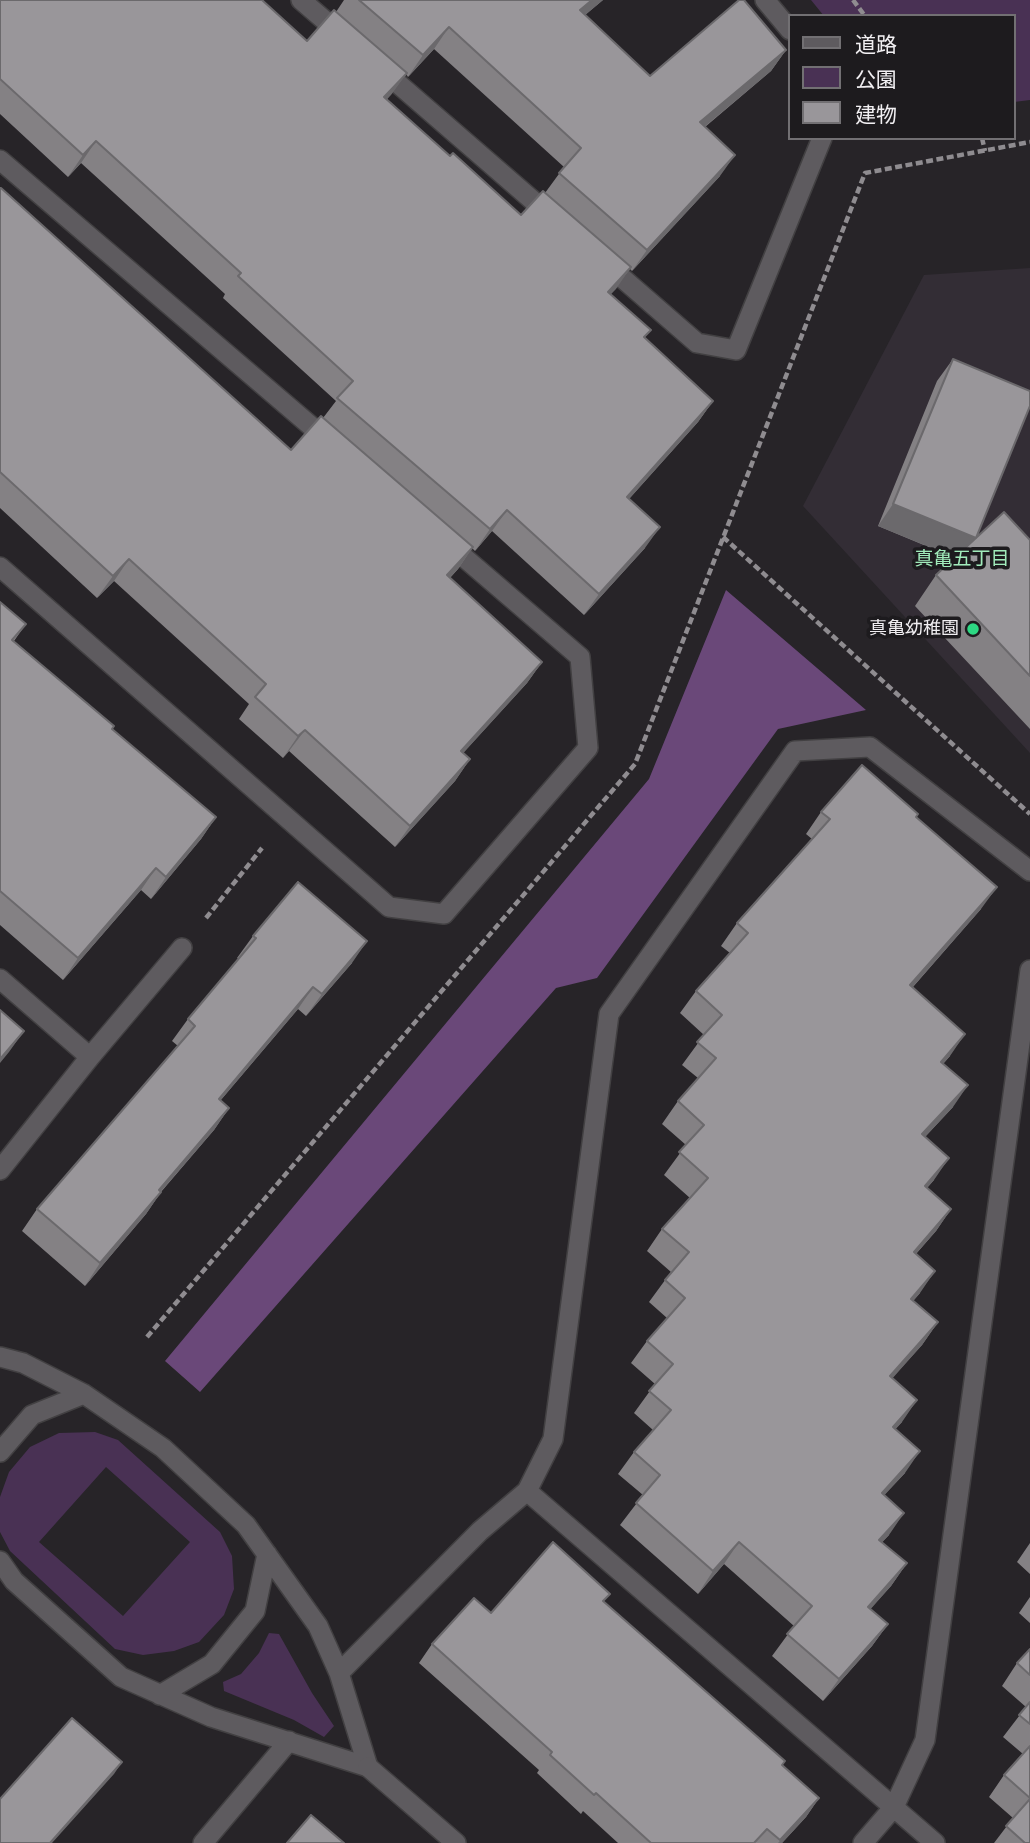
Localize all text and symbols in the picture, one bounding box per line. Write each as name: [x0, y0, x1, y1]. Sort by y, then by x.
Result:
legend: [788, 14, 1016, 140]
text: 道路: [855, 32, 897, 58]
text: 公園: [855, 67, 897, 93]
text: 建物: [855, 102, 897, 128]
district label: 真亀五丁目: [915, 549, 1009, 571]
place label: 真亀幼稚園: [869, 618, 959, 640]
marker: 真亀幼稚園: [965, 621, 981, 637]

